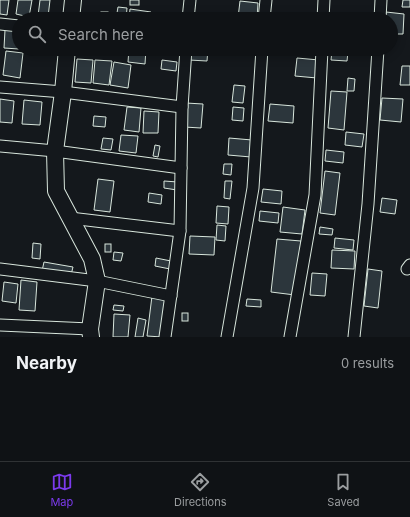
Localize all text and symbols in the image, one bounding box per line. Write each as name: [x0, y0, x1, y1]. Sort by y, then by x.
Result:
search box: [12, 12, 398, 56]
icon: search: [26, 23, 48, 45]
text: Search here: [58, 25, 144, 44]
text: Nearby: [16, 353, 77, 373]
text: 0 results: [341, 355, 394, 371]
tab: Map: [50, 471, 73, 509]
tab: Directions: [174, 471, 227, 509]
tab: Saved: [327, 471, 360, 509]

